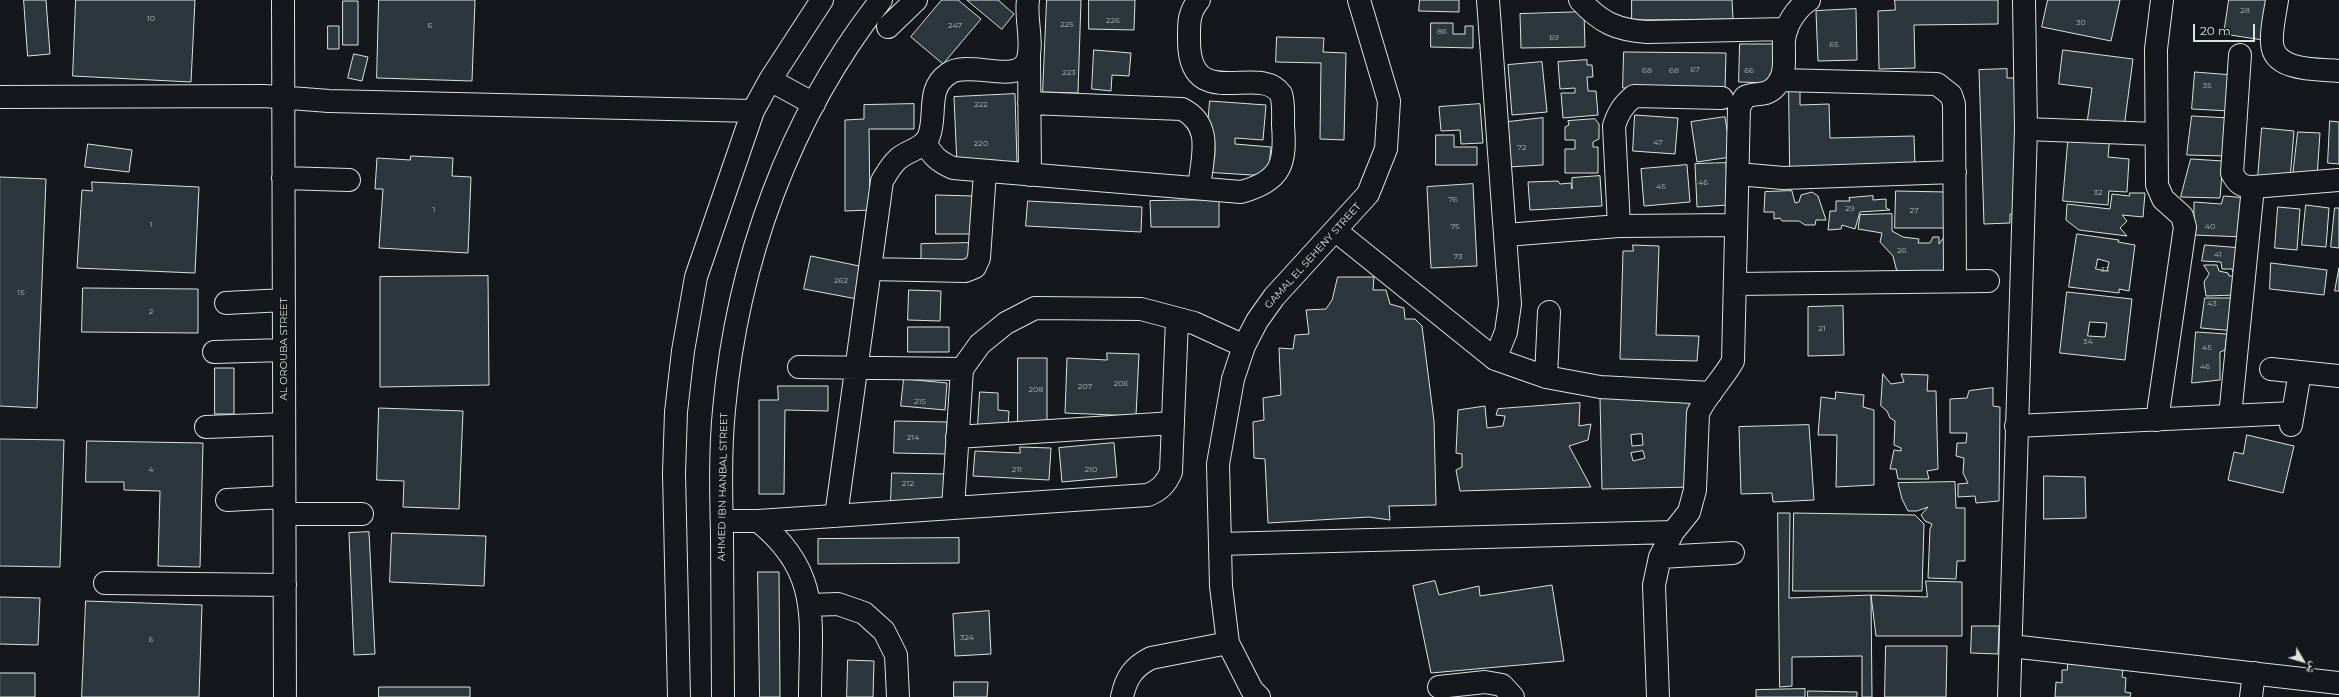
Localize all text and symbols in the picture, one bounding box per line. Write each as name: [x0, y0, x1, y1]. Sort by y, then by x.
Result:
house number: 28: [2240, 6, 2250, 16]
house number: 10: [147, 14, 155, 24]
house number: 226: [1106, 16, 1120, 26]
scale bar: [2195, 16, 2257, 42]
house number: 30: [2076, 18, 2086, 28]
house number: 225: [1060, 20, 1074, 30]
house number: 6: [428, 21, 432, 31]
house number: 247: [948, 21, 962, 31]
text: 20 m: [2200, 23, 2231, 38]
house number: 86: [1437, 27, 1447, 37]
house number: 69: [1549, 33, 1559, 43]
house number: 65: [1829, 40, 1839, 50]
house number: 67: [1690, 65, 1700, 75]
house number: 68: [1642, 66, 1652, 76]
house number: 68: [1669, 66, 1679, 76]
house number: 66: [1744, 66, 1754, 76]
house number: 223: [1062, 68, 1076, 78]
house number: 35: [2203, 81, 2211, 91]
house number: 222: [974, 100, 988, 110]
house number: 47: [1653, 138, 1663, 148]
house number: 220: [974, 139, 988, 149]
house number: 72: [1517, 143, 1527, 153]
house number: 46: [1698, 178, 1708, 188]
house number: 45: [1656, 182, 1666, 192]
house number: 32: [2093, 188, 2103, 198]
house number: 76: [1448, 195, 1458, 205]
street label: GAMAL EL SEHENY STREET: [1262, 201, 1364, 311]
house number: 29: [1845, 204, 1855, 214]
house number: 1: [433, 205, 435, 215]
house number: 27: [1909, 206, 1919, 216]
house number: 1: [150, 220, 152, 230]
house number: 75: [1450, 222, 1460, 232]
house number: 40: [2205, 222, 2215, 232]
house number: 26: [1897, 246, 1907, 256]
house number: 41: [2214, 250, 2222, 260]
house number: 73: [1453, 252, 1463, 262]
house number: 33: [2101, 265, 2109, 275]
house number: 262: [834, 276, 848, 286]
house number: 15: [17, 288, 25, 298]
street label: AL OROUBA STREET: [278, 297, 290, 401]
house number: 43: [2207, 299, 2217, 309]
house number: 2: [149, 307, 153, 317]
house number: 21: [1818, 324, 1826, 334]
house number: 34: [2083, 337, 2093, 347]
house number: 45: [2202, 343, 2212, 353]
house number: 46: [2200, 362, 2210, 372]
house number: 206: [1114, 379, 1128, 389]
house number: 207: [1078, 382, 1092, 392]
house number: 208: [1029, 385, 1043, 395]
house number: 215: [914, 397, 926, 407]
street label: AHMED IBN HANBAL STREET: [716, 413, 730, 561]
house number: 214: [907, 433, 919, 443]
house number: 4: [148, 465, 154, 475]
house number: 211: [1012, 465, 1022, 475]
house number: 210: [1085, 465, 1097, 475]
house number: 212: [902, 479, 914, 489]
house number: 324: [960, 633, 974, 643]
house number: 6: [149, 635, 153, 645]
north arrow: [2283, 641, 2323, 681]
text: ش: [2303, 659, 2322, 677]

